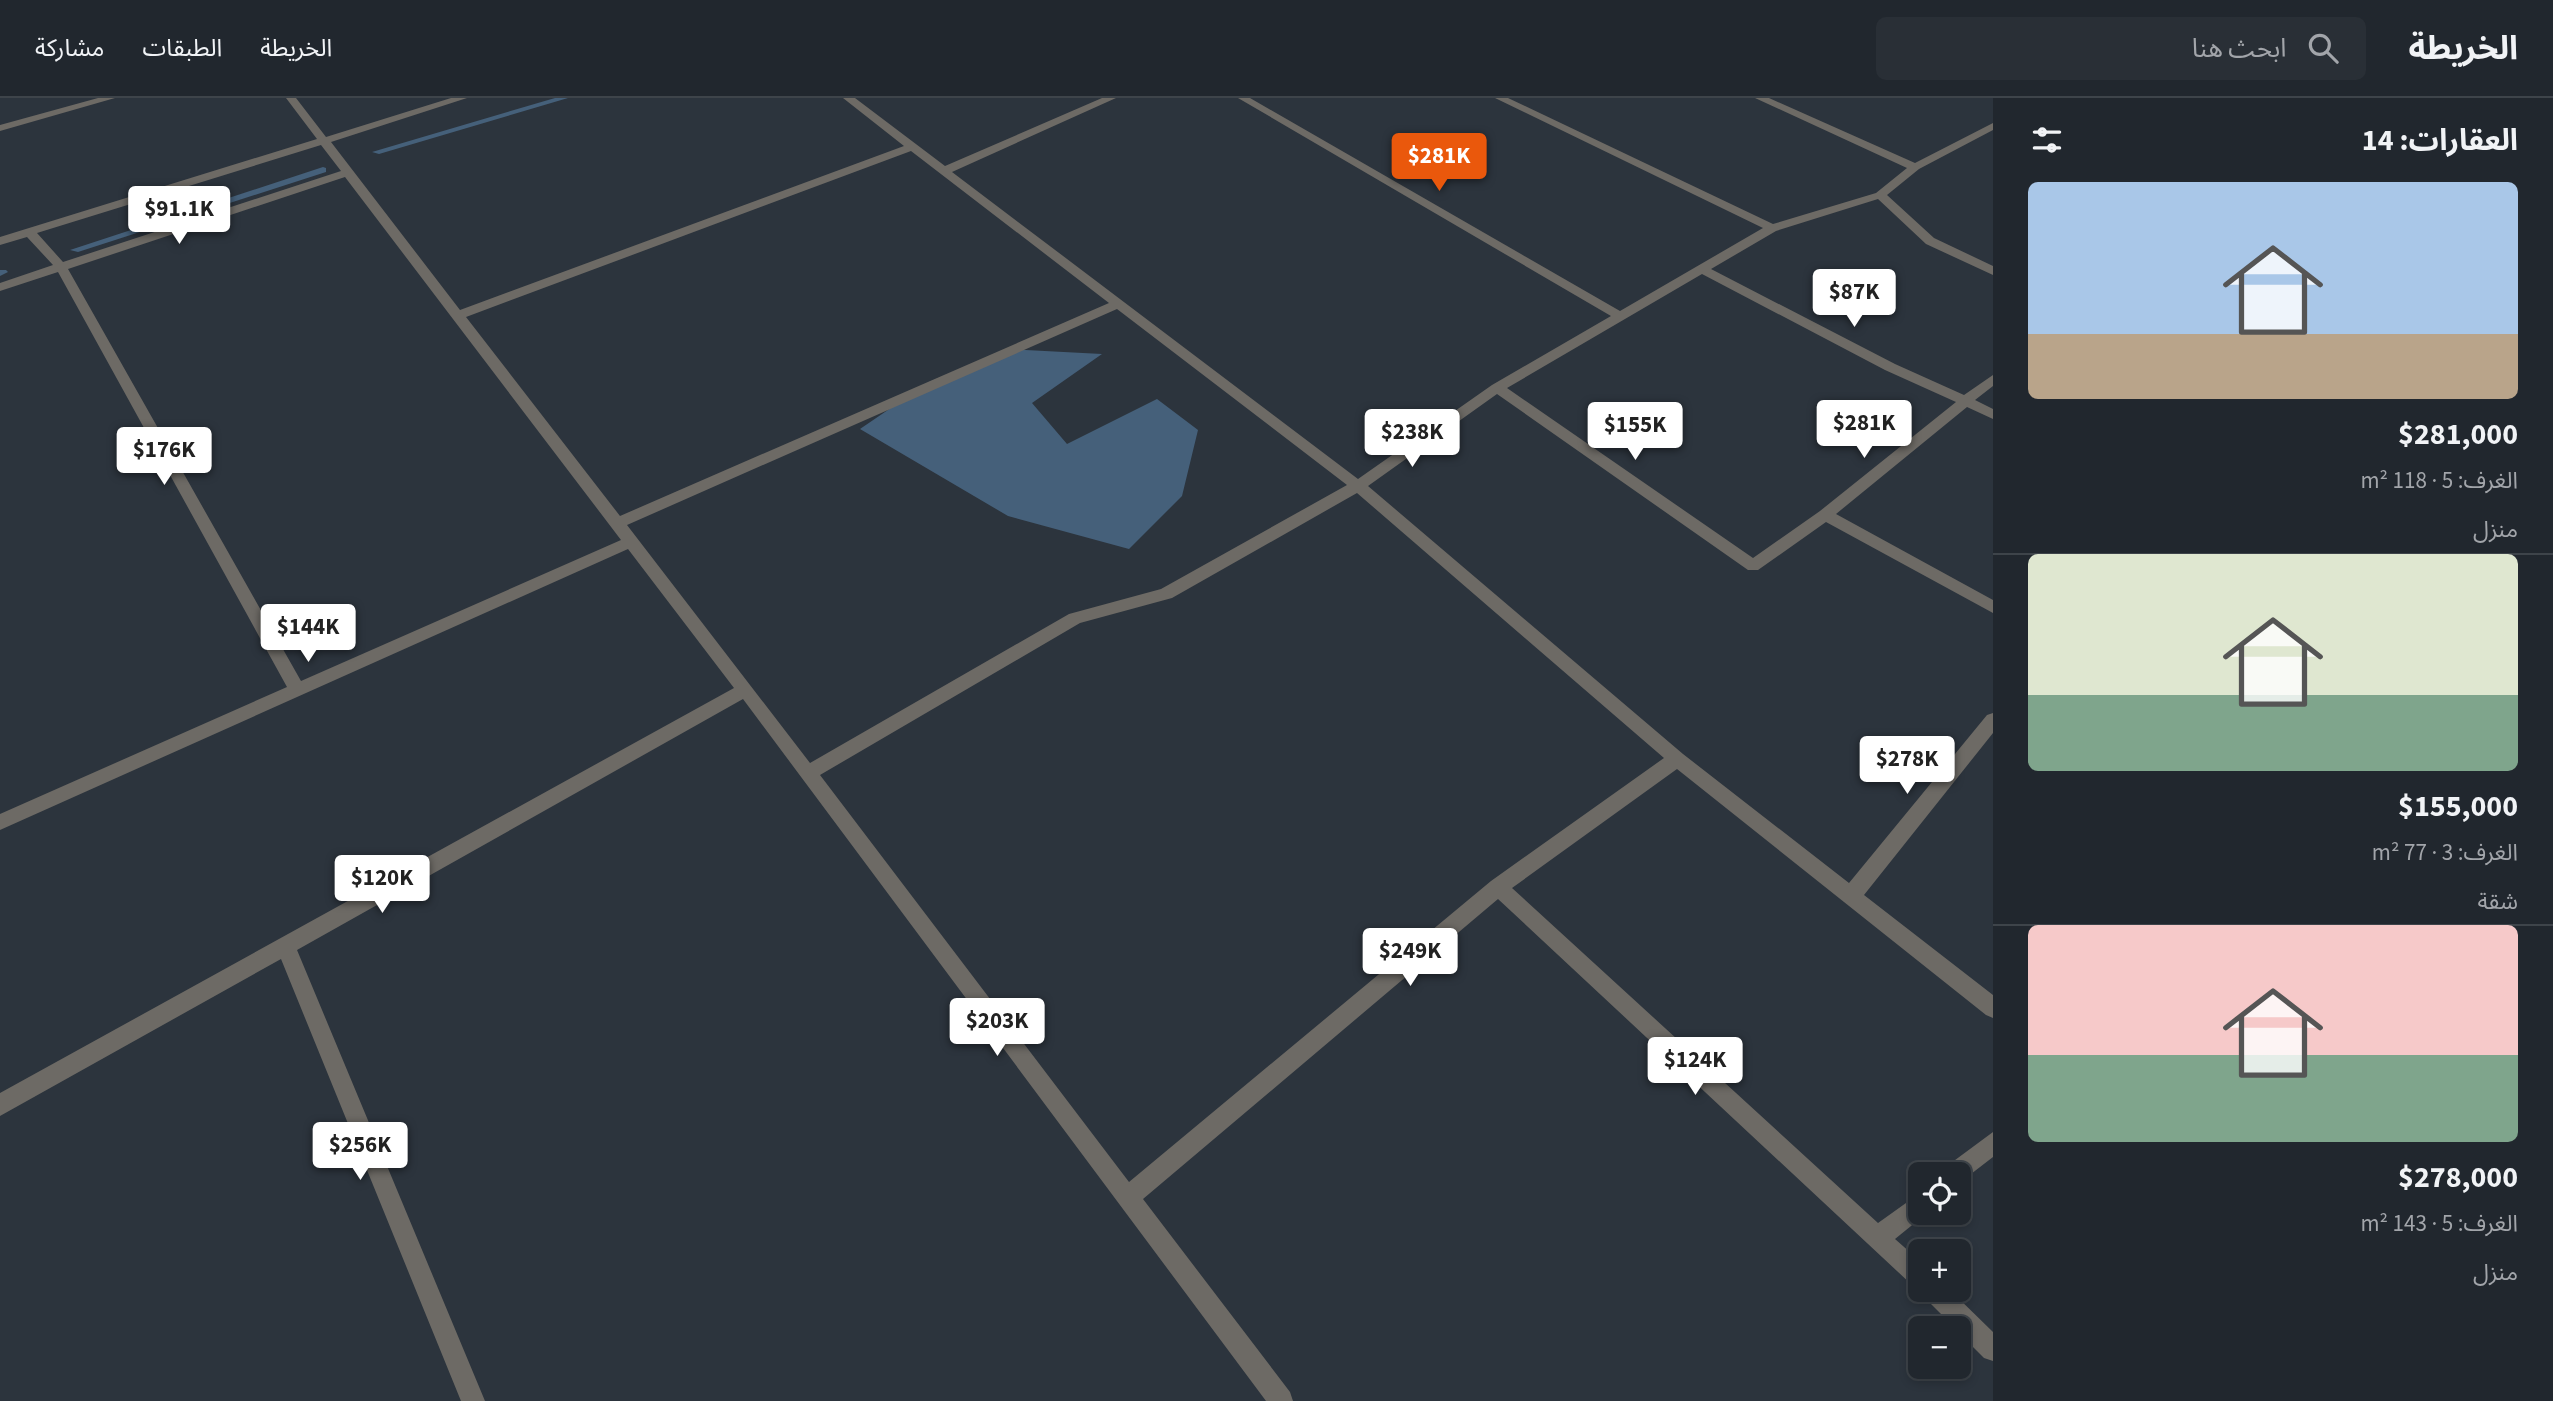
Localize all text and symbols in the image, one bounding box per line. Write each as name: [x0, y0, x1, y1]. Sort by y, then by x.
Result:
search box: [1876, 17, 2366, 80]
text: الخريطة: [2408, 25, 2518, 72]
icon: search: [2304, 29, 2342, 67]
text: ابحث هنا: [2192, 30, 2286, 67]
text: مشاركة: [35, 31, 104, 66]
text: الطبقات: [142, 31, 222, 66]
text: الخريطة: [260, 31, 332, 66]
text: العقارات: 14: [2362, 119, 2518, 162]
icon: filters: [2028, 121, 2066, 159]
pin: $281K: [1390, 134, 1488, 193]
text: $281K: [1408, 139, 1470, 172]
pin: $91.1K: [122, 186, 236, 246]
text: $91.1K: [144, 192, 214, 225]
icon: home: [2210, 227, 2336, 353]
pin: $87K: [1813, 270, 1895, 329]
text: $87K: [1829, 275, 1879, 308]
pin: $281K: [1815, 400, 1913, 460]
pin: $155K: [1586, 402, 1684, 462]
text: $281K: [1833, 406, 1895, 439]
text: $155K: [1604, 408, 1666, 441]
pin: $238K: [1363, 410, 1461, 469]
text: $281,000: [2398, 413, 2518, 456]
text: $238K: [1381, 415, 1443, 448]
pin: $176K: [115, 428, 213, 487]
text: $176K: [133, 433, 195, 466]
text: الغرف: 5 · 118 m²: [2360, 464, 2518, 497]
text: منزل: [2473, 513, 2518, 546]
icon: home: [2210, 599, 2336, 725]
pin: $144K: [259, 604, 357, 664]
text: $144K: [277, 610, 339, 643]
pin: $278K: [1858, 736, 1956, 796]
text: $278K: [1876, 742, 1938, 775]
text: $155,000: [2398, 785, 2518, 828]
text: الغرف: 3 · 77 m²: [2372, 836, 2518, 869]
pin: $120K: [333, 856, 431, 915]
text: $120K: [351, 861, 413, 894]
text: شقة: [2477, 885, 2518, 918]
pin: $249K: [1361, 928, 1459, 988]
text: $249K: [1379, 934, 1441, 967]
icon: home: [2210, 970, 2336, 1096]
pin: $203K: [948, 998, 1046, 1058]
text: $203K: [966, 1004, 1028, 1037]
pin: $124K: [1646, 1038, 1744, 1097]
text: $124K: [1664, 1043, 1726, 1076]
pin: $256K: [311, 1122, 409, 1182]
text: $256K: [329, 1128, 391, 1161]
text: $278,000: [2398, 1156, 2518, 1199]
map controls: [1908, 1162, 1971, 1379]
button: locate: [1908, 1162, 1971, 1225]
text: الغرف: 5 · 143 m²: [2360, 1207, 2518, 1240]
button: +: [1908, 1239, 1971, 1302]
text: منزل: [2473, 1256, 2518, 1289]
button: −: [1908, 1316, 1971, 1379]

